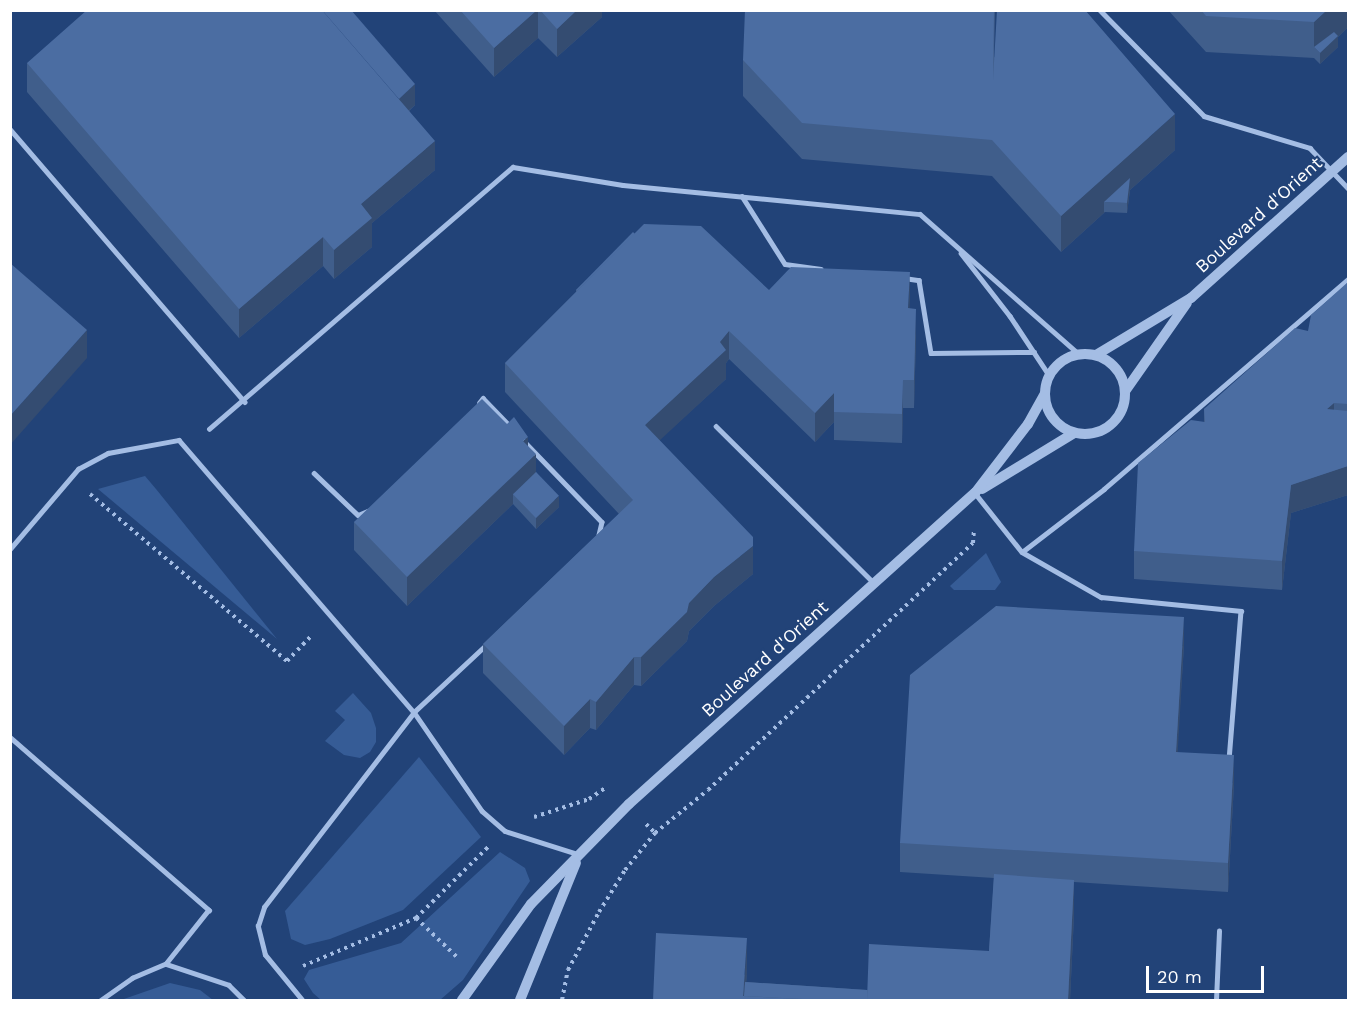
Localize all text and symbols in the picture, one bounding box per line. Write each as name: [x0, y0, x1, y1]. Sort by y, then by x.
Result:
street label: Boulevard d'Orient: [1191, 152, 1327, 278]
street label: Boulevard d'Orient: [697, 596, 833, 722]
scale bar: [1149, 954, 1268, 992]
text: 20 m: [1157, 966, 1202, 987]

